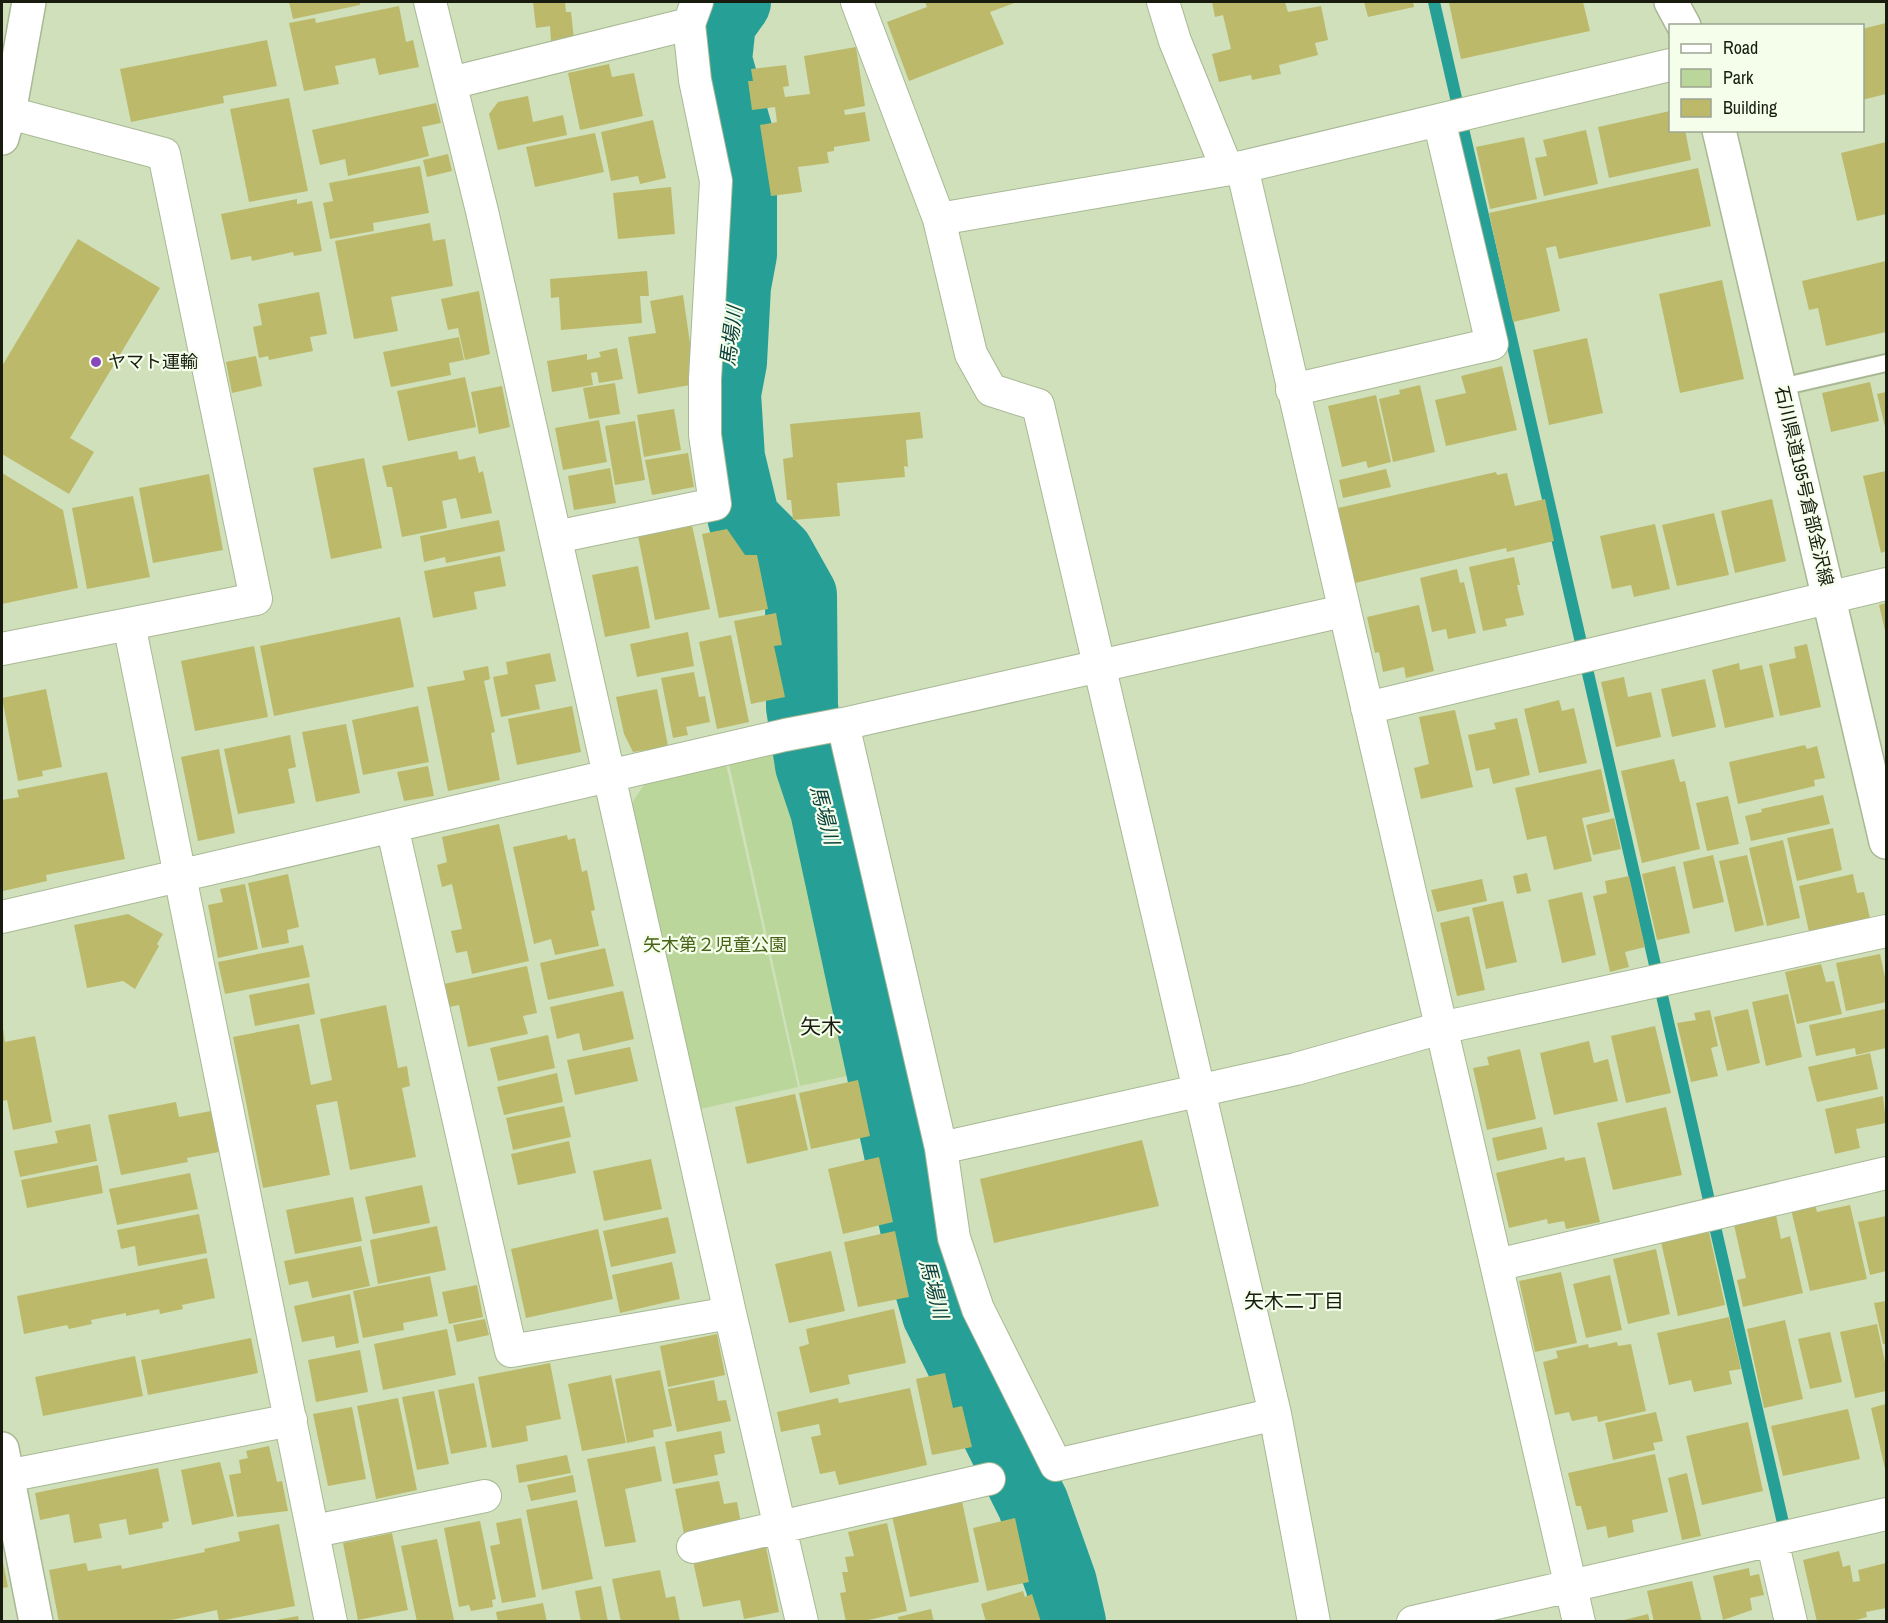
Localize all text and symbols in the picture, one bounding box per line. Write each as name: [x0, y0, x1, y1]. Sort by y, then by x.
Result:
legend: [1669, 24, 1864, 132]
text: Road: [1723, 35, 1758, 60]
text: Park: [1723, 65, 1754, 90]
text: Building: [1723, 95, 1778, 120]
water label: 馬場川: [713, 303, 748, 367]
place label: ヤマト運輸: [108, 349, 198, 374]
marker: ヤマト運輸: [89, 355, 103, 369]
street label: 石川県道195号倉部金沢線: [1769, 383, 1840, 588]
water label: 馬場川: [805, 782, 847, 849]
park label: 矢木第２児童公園: [643, 932, 787, 957]
district label: 矢木: [800, 1012, 842, 1041]
water label: 馬場川: [914, 1256, 956, 1323]
district label: 矢木二丁目: [1244, 1287, 1344, 1314]

